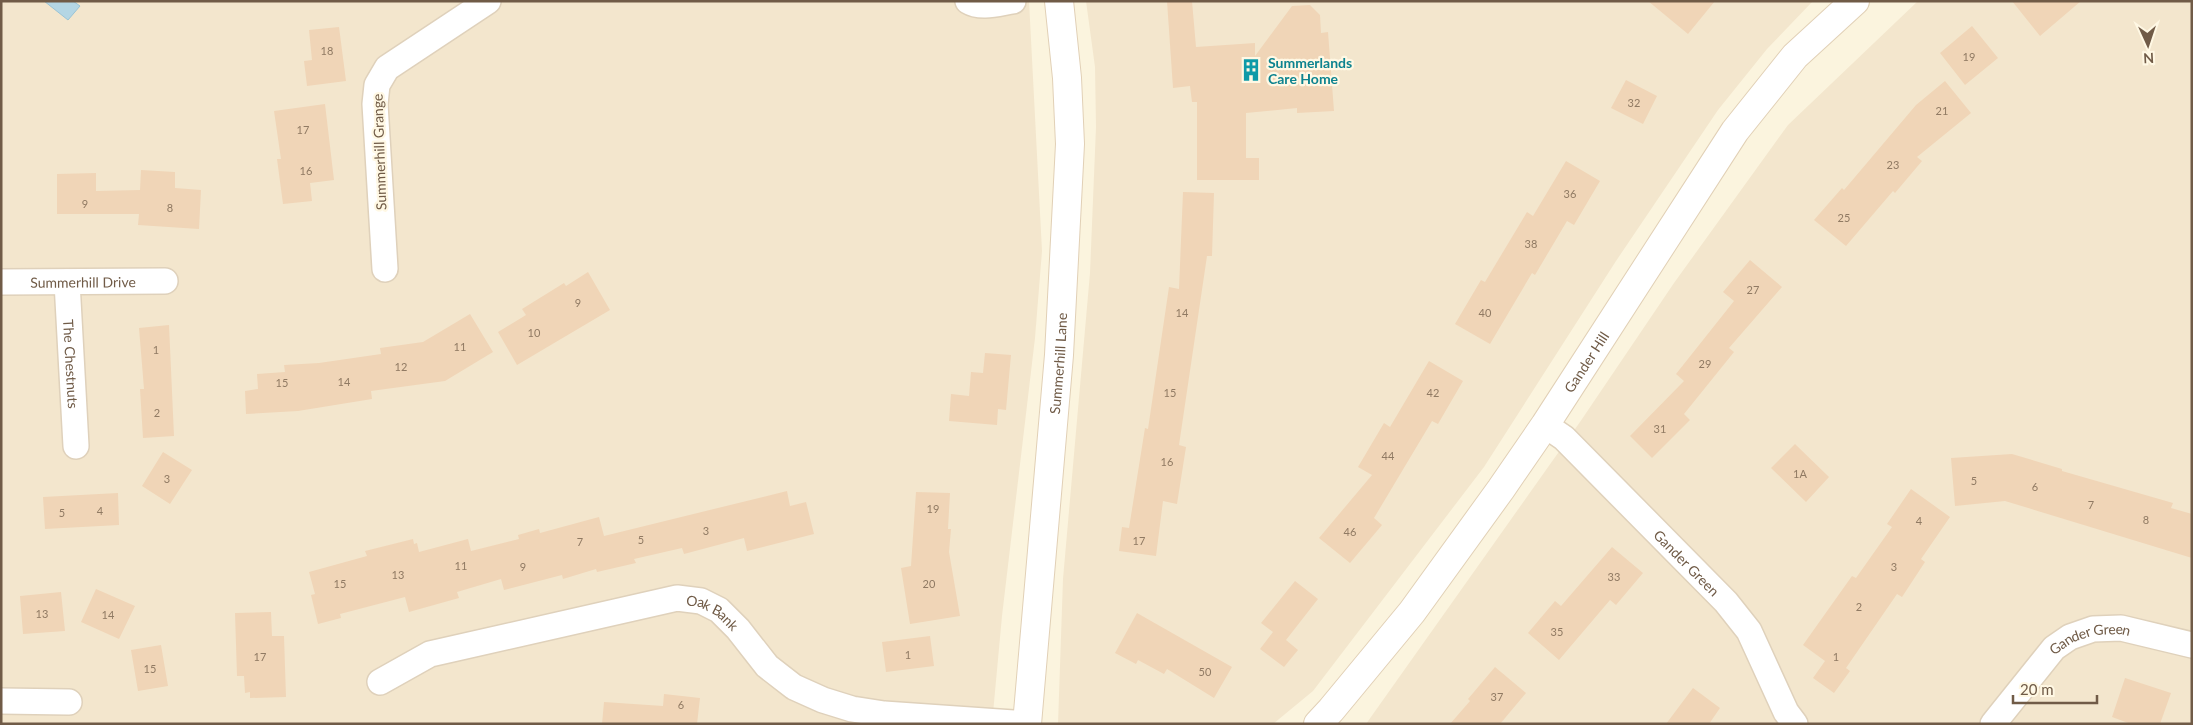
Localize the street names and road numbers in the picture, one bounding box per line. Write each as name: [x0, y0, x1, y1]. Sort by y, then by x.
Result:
street label: Summerhill Grange: [368, 93, 390, 211]
street label: Summerhill Drive: [30, 273, 136, 290]
street label: Summerhill Lane: [1045, 312, 1070, 415]
street label: The Chestnuts: [61, 319, 82, 409]
street label: Gander Hill: [1560, 328, 1612, 395]
street label: Gander Green: [1651, 526, 1723, 599]
street label: Oak Bank: [686, 591, 743, 634]
street label: Gander Green: [2045, 619, 2133, 658]

